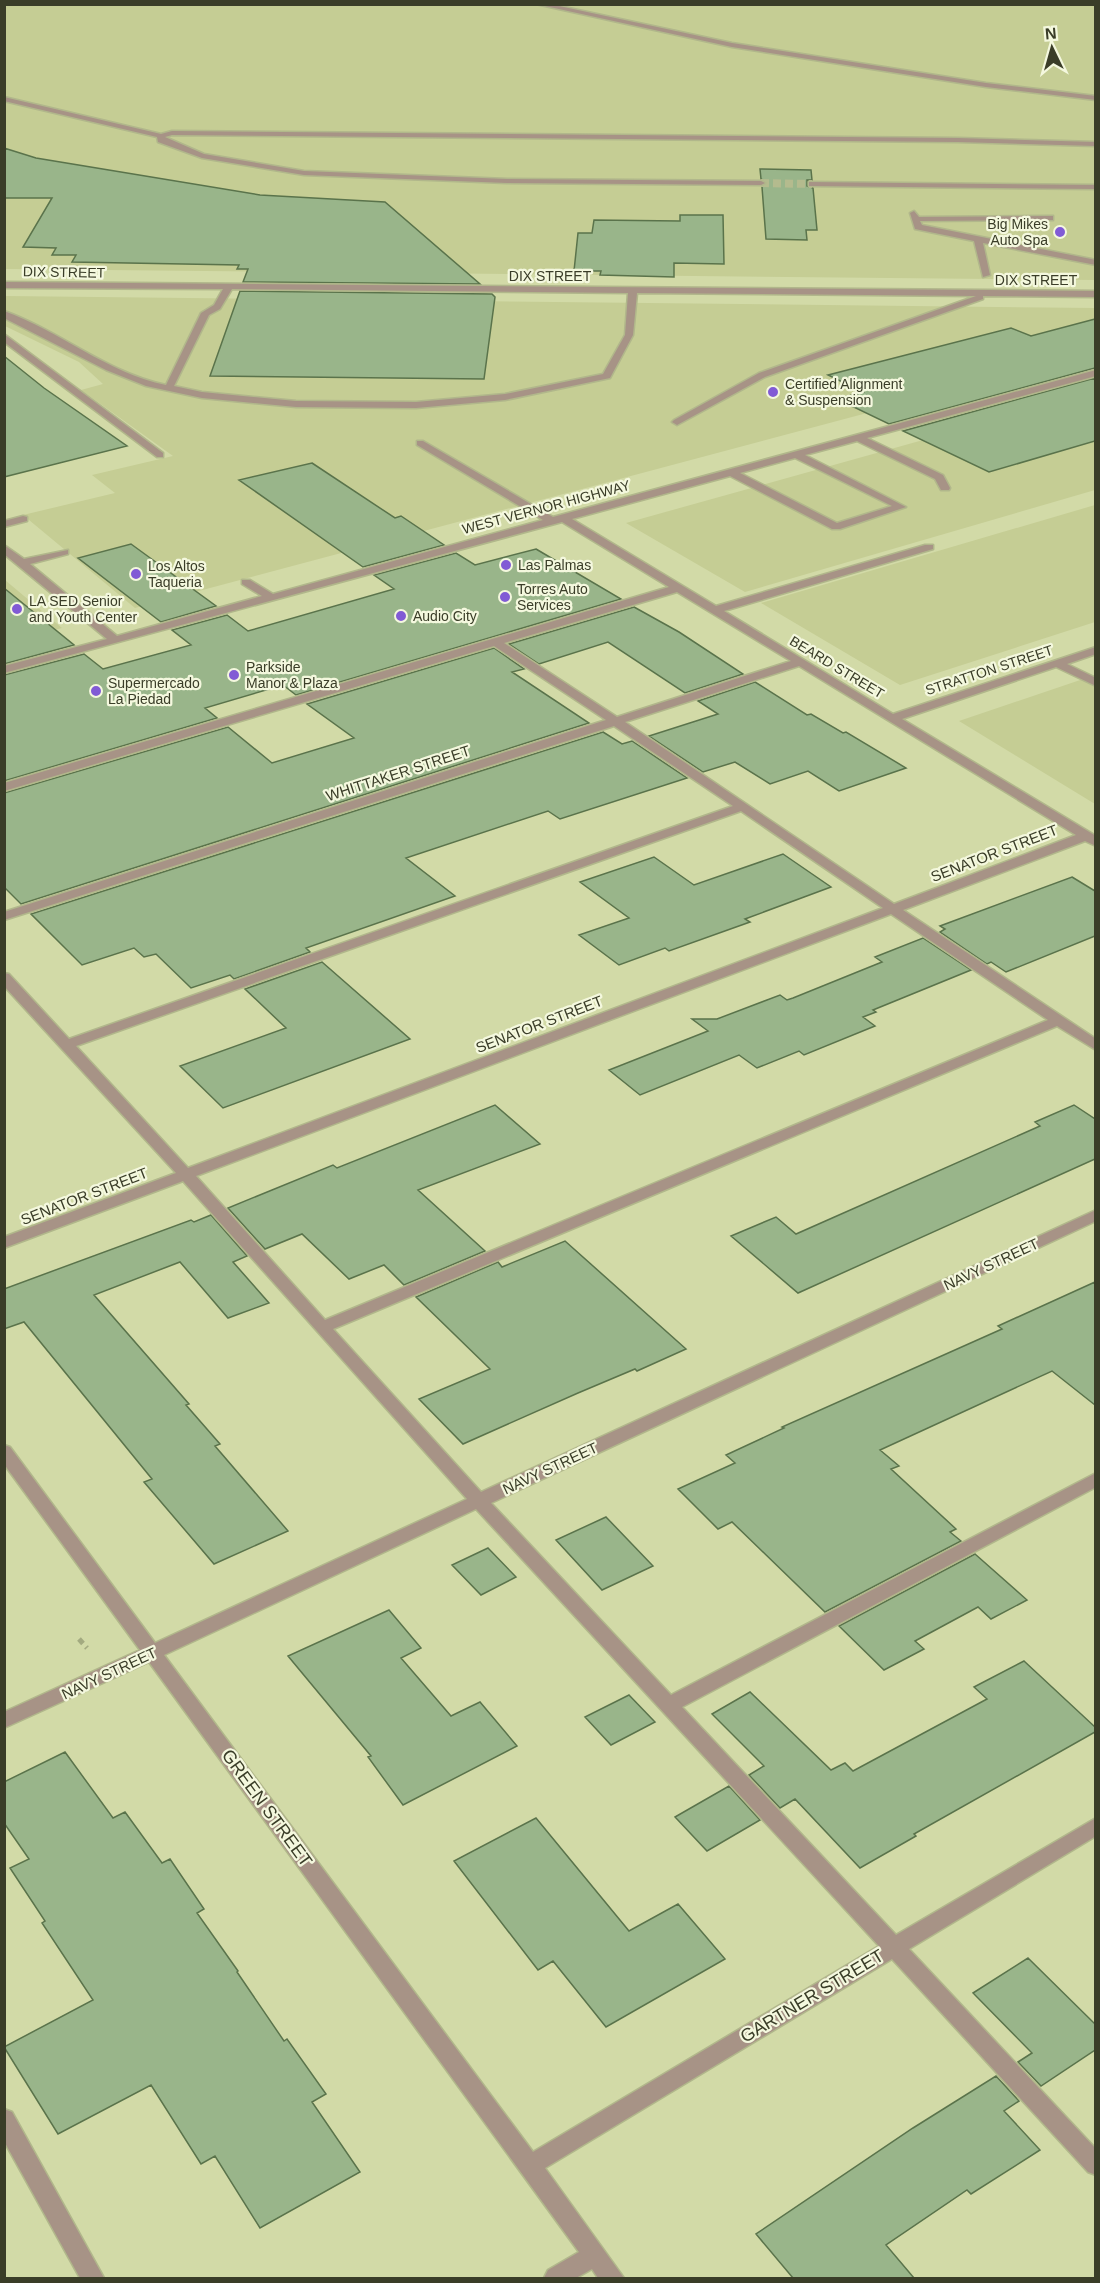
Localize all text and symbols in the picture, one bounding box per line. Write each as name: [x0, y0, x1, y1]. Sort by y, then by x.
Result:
north arrow: [1022, 18, 1082, 78]
text: N: [1044, 25, 1057, 43]
place label: Big Mikes Auto Spa: [987, 216, 1048, 248]
marker: Big Mikes Auto Spa: [1053, 225, 1067, 239]
street label: DIX STREET: [23, 263, 106, 281]
street label: DIX STREET: [509, 268, 592, 284]
street label: DIX STREET: [995, 272, 1078, 288]
place label: Certified Alignment & Suspension: [785, 376, 903, 408]
marker: Certified Alignment & Suspension: [766, 385, 780, 399]
street label: WEST VERNOR HIGHWAY: [460, 477, 632, 537]
place label: Las Palmas: [518, 557, 591, 573]
place label: Los Altos Taqueria: [148, 558, 205, 590]
marker: Las Palmas: [499, 558, 513, 572]
marker: Los Altos Taqueria: [129, 567, 143, 581]
place label: Torres Auto Services: [517, 581, 588, 613]
marker: Torres Auto Services: [498, 590, 512, 604]
place label: LA SED Senior and Youth Center: [29, 593, 138, 625]
marker: LA SED Senior and Youth Center: [10, 602, 24, 616]
place label: Audio City: [413, 608, 477, 624]
marker: Audio City: [394, 609, 408, 623]
street label: BEARD STREET: [787, 632, 888, 702]
street label: STRATTON STREET: [923, 642, 1055, 698]
place label: Parkside Manor & Plaza: [246, 659, 338, 691]
marker: Parkside Manor & Plaza: [227, 668, 241, 682]
place label: Supermercado La Piedad: [108, 675, 200, 707]
marker: Supermercado La Piedad: [89, 684, 103, 698]
street label: WHITTAKER STREET: [324, 742, 472, 804]
street label: SENATOR STREET: [928, 821, 1060, 885]
street label: SENATOR STREET: [473, 992, 605, 1056]
street label: SENATOR STREET: [18, 1164, 150, 1228]
street label: NAVY STREET: [941, 1235, 1041, 1293]
street label: NAVY STREET: [500, 1439, 600, 1497]
street label: NAVY STREET: [59, 1644, 159, 1702]
street label: GREEN STREET: [218, 1745, 316, 1871]
street label: GARTNER STREET: [737, 1945, 887, 2047]

